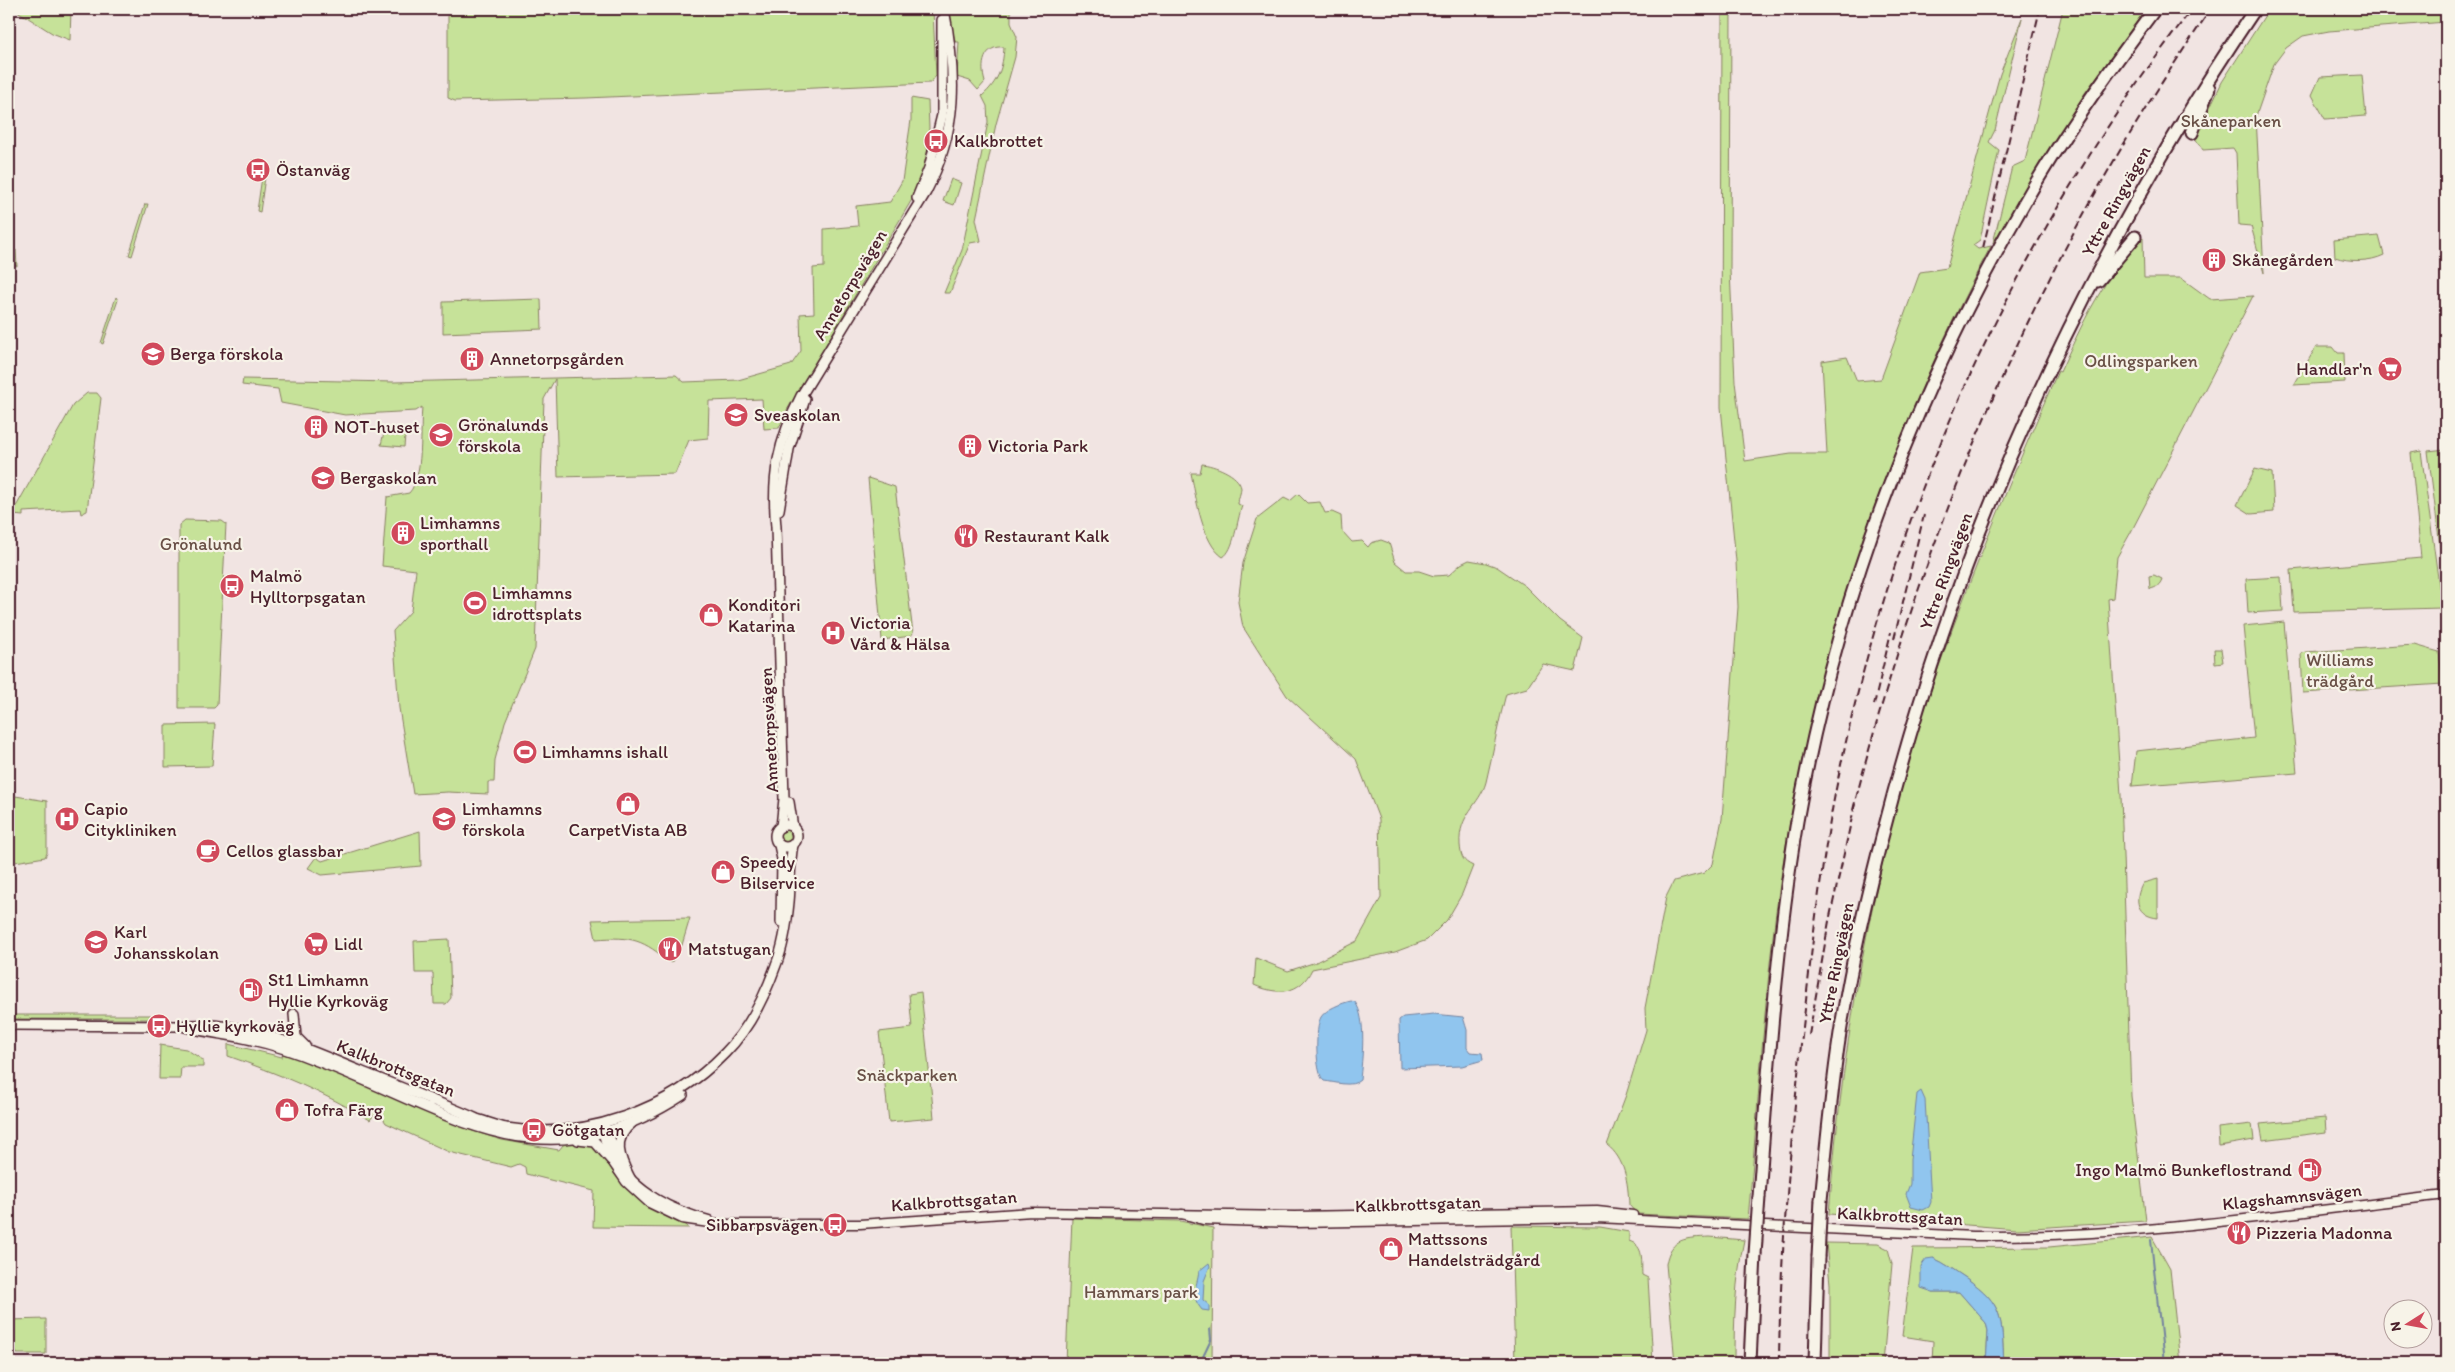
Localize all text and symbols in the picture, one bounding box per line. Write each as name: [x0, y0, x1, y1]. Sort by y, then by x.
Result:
park label: Skåneparken: [2181, 110, 2281, 132]
bus stop icon: Kalkbrottet: [923, 128, 949, 154]
place label: Kalkbrottet: [954, 130, 1043, 152]
street label: Yttre Ringvägen: [2077, 142, 2155, 260]
bus stop icon: Östanväg: [245, 157, 271, 183]
place label: Östanväg: [276, 159, 351, 181]
street label: Annetorpsvägen: [808, 226, 892, 344]
building icon: Skånegården: [2201, 247, 2227, 273]
place label: Skånegården: [2232, 249, 2333, 271]
school or university icon: Berga förskola: [140, 341, 166, 367]
place label: Berga förskola: [170, 343, 283, 365]
building icon: Annetorpsgården: [459, 346, 485, 372]
place label: Annetorpsgården: [490, 348, 624, 370]
park label: Odlingsparken: [2084, 350, 2198, 372]
supermarket icon: Handlar'n: [2377, 356, 2403, 382]
place label: Handlar'n: [2296, 358, 2372, 380]
school or university icon: Sveaskolan: [723, 402, 749, 428]
place label: Sveaskolan: [754, 404, 841, 426]
building icon: NOT-huset: [303, 414, 329, 440]
place label: Grönalunds förskola: [458, 414, 549, 457]
place label: NOT-huset: [334, 416, 420, 438]
school or university icon: Grönalunds förskola: [428, 422, 454, 448]
building icon: Victoria Park: [957, 433, 983, 459]
place label: Victoria Park: [988, 435, 1088, 457]
school or university icon: Bergaskolan: [310, 465, 336, 491]
place label: Bergaskolan: [340, 467, 437, 489]
street label: Yttre Ringvägen: [1915, 509, 1977, 633]
place label: Limhamns sporthall: [420, 512, 500, 555]
building icon: Limhamns sporthall: [390, 520, 416, 546]
restaurant icon: Restaurant Kalk: [953, 523, 979, 549]
place label: Restaurant Kalk: [984, 525, 1110, 547]
park label: Grönalund: [160, 533, 243, 555]
place label: Malmö Hylltorpsgatan: [250, 565, 366, 608]
bus stop icon: Malmö Hylltorpsgatan: [219, 573, 245, 599]
place label: Limhamns idrottsplats: [492, 582, 582, 625]
sports icon: Limhamns idrottsplats: [462, 590, 488, 616]
place label: Konditori Katarina: [728, 594, 801, 637]
shop icon: Konditori Katarina: [698, 602, 724, 628]
place label: Victoria Vård & Hälsa: [850, 612, 951, 655]
hospital icon: Victoria Vård & Hälsa: [820, 620, 846, 646]
park label: Williams trädgård: [2306, 649, 2374, 692]
street label: Annetorpsvägen: [755, 667, 783, 793]
sports icon: Limhamns ishall: [512, 739, 538, 765]
place label: Limhamns ishall: [542, 741, 668, 763]
shop icon: CarpetVista AB: [615, 791, 641, 817]
place label: Capio Citykliniken: [84, 798, 177, 841]
place label: Limhamns förskola: [462, 798, 542, 841]
hospital icon: Capio Citykliniken: [54, 806, 80, 832]
school or university icon: Limhamns förskola: [431, 806, 457, 832]
place label: CarpetVista AB: [569, 819, 687, 841]
cafe icon: Cellos glassbar: [195, 838, 221, 864]
place label: Cellos glassbar: [226, 840, 344, 862]
place label: Speedy Bilservice: [740, 851, 815, 894]
shop icon: Speedy Bilservice: [710, 859, 736, 885]
street label: Yttre Ringvägen: [1813, 900, 1859, 1026]
place label: Karl Johansskolan: [114, 921, 219, 964]
school or university icon: Karl Johansskolan: [83, 929, 109, 955]
supermarket icon: Lidl: [303, 931, 329, 957]
place label: Lidl: [334, 933, 363, 955]
restaurant icon: Matstugan: [657, 936, 683, 962]
place label: Matstugan: [688, 938, 771, 960]
place label: St1 Limhamn Hyllie Kyrkoväg: [268, 969, 389, 1012]
fuel station icon: St1 Limhamn Hyllie Kyrkoväg: [238, 977, 264, 1003]
bus stop icon: Hyllie kyrkoväg: [146, 1013, 172, 1039]
place label: Hyllie kyrkoväg: [176, 1015, 295, 1037]
street label: Kalkbrottsgatan: [333, 1034, 459, 1102]
park label: Snäckparken: [857, 1064, 957, 1086]
shop icon: Tofra Färg: [274, 1097, 300, 1123]
place label: Tofra Färg: [304, 1099, 384, 1121]
bus stop icon: Götgatan: [521, 1117, 547, 1143]
place label: Götgatan: [552, 1119, 625, 1141]
fuel station icon: Ingo Malmö Bunkeflostrand: [2297, 1157, 2323, 1183]
place label: Ingo Malmö Bunkeflostrand: [2075, 1159, 2292, 1181]
street label: Klagshamnsvägen: [2221, 1179, 2363, 1215]
street label: Kalkbrottsgatan: [890, 1186, 1018, 1216]
street label: Kalkbrottsgatan: [1355, 1191, 1482, 1217]
street label: Kalkbrottsgatan: [1837, 1202, 1964, 1230]
bus stop icon: Sibbarpsvägen: [822, 1212, 848, 1238]
place label: Sibbarpsvägen: [706, 1214, 818, 1236]
restaurant icon: Pizzeria Madonna: [2226, 1220, 2252, 1246]
place label: Pizzeria Madonna: [2256, 1222, 2393, 1244]
place label: Mattssons Handelsträdgård: [1408, 1228, 1540, 1271]
shop icon: Mattssons Handelsträdgård: [1378, 1236, 1404, 1262]
park label: Hammars park: [1084, 1281, 1199, 1303]
north arrow: [2382, 1300, 2432, 1350]
text: N: [2386, 1320, 2405, 1333]

